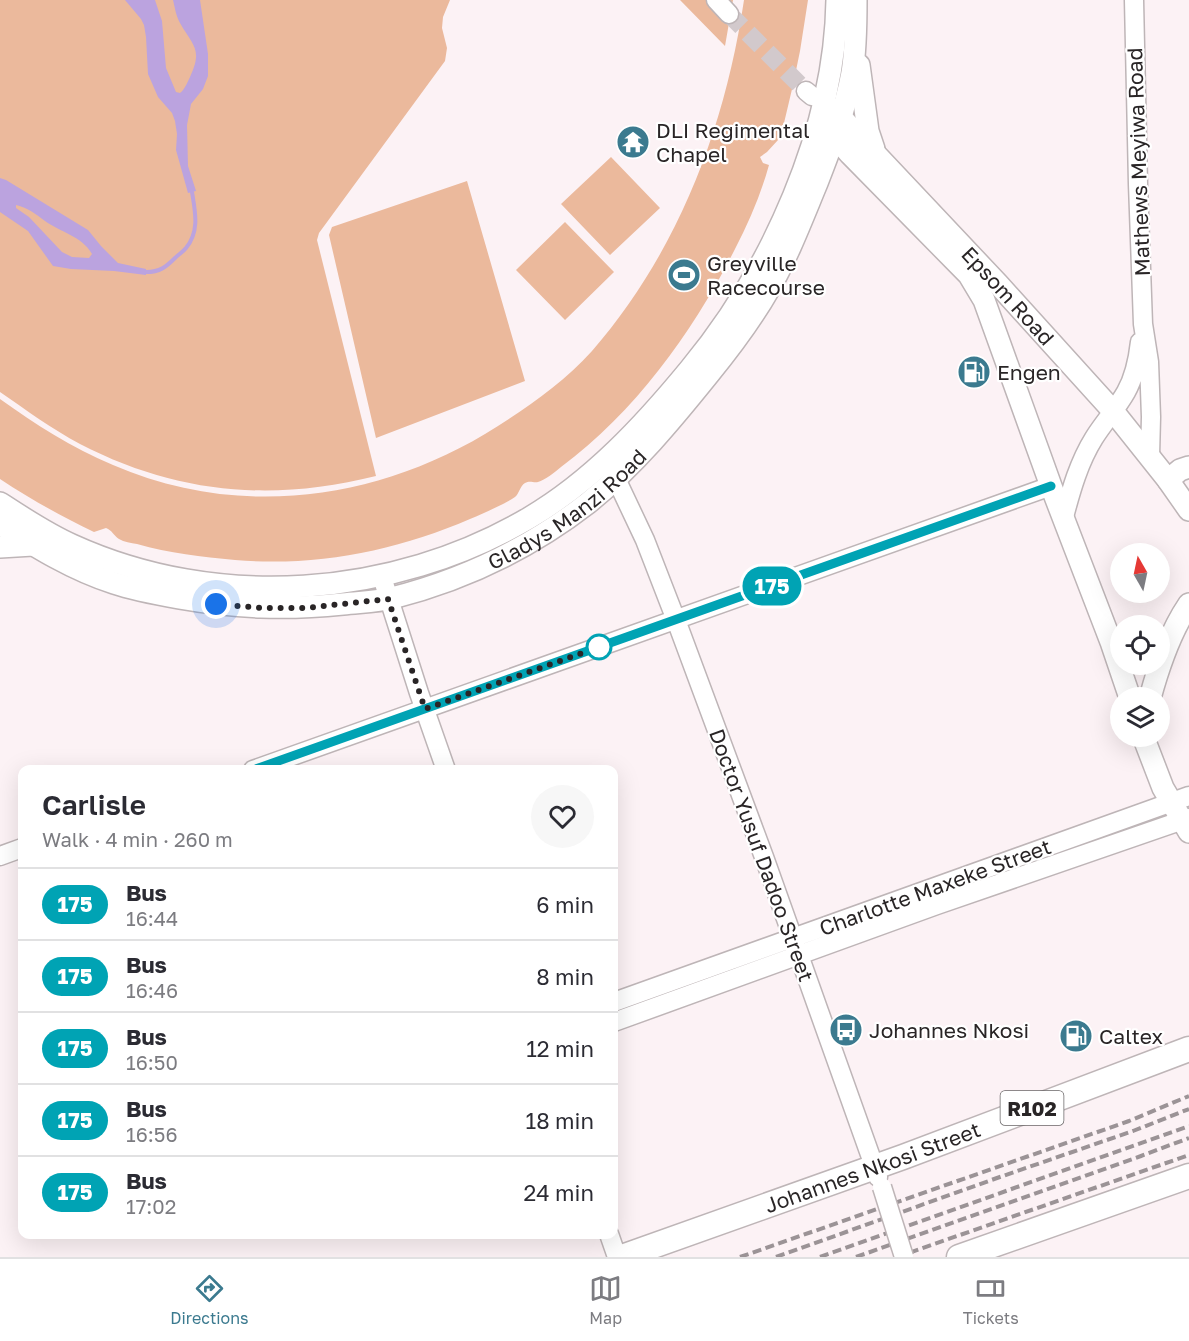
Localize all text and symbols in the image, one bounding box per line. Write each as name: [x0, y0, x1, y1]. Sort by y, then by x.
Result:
street label: Mathews Meyiwa Road: [1121, 47, 1155, 277]
place label: DLI Regimental Chapel: [656, 117, 810, 167]
temple icon: DLI Regimental Chapel: [615, 124, 651, 160]
street label: Epsom Road: [956, 241, 1060, 350]
place label: Greyville Racecourse: [707, 250, 825, 300]
sports icon: Greyville Racecourse: [666, 257, 702, 293]
fuel station icon: Engen: [956, 354, 992, 390]
place label: Engen: [997, 359, 1061, 385]
street label: Gladys Manzi Road: [483, 443, 652, 575]
north arrow: [1110, 543, 1170, 603]
map controls: [1110, 543, 1170, 747]
line badge: 175: [738, 566, 806, 606]
text: 175: [754, 573, 790, 599]
your location: [201, 589, 231, 619]
button: locate: [1110, 615, 1170, 675]
unlabelled marker: [586, 634, 612, 660]
button: layers: [1110, 687, 1170, 747]
street label: Doctor Yusuf Dadoo Street: [704, 725, 820, 985]
button: heart: [531, 785, 594, 848]
text: Carlisle: [42, 788, 146, 821]
text: Walk · 4 min · 260 m: [42, 827, 233, 851]
street label: Charlotte Maxeke Street: [816, 833, 1054, 941]
text: Bus: [126, 879, 167, 906]
text: 175: [57, 891, 93, 917]
text: 6 min: [536, 891, 594, 918]
text: 16:44: [126, 906, 178, 930]
text: Bus: [126, 951, 167, 978]
text: 175: [57, 963, 93, 989]
text: 8 min: [536, 963, 594, 990]
text: 16:46: [126, 978, 178, 1002]
bus stop icon: Johannes Nkosi: [828, 1012, 864, 1048]
place label: Johannes Nkosi: [869, 1017, 1029, 1043]
fuel station icon: Caltex: [1058, 1018, 1094, 1054]
text: Bus: [126, 1023, 167, 1050]
place label: Caltex: [1099, 1023, 1164, 1049]
text: 175: [57, 1035, 93, 1061]
text: 12 min: [526, 1035, 594, 1062]
text: 16:50: [126, 1050, 178, 1074]
road number: R102: [1000, 1091, 1064, 1125]
text: Bus: [126, 1095, 167, 1122]
text: 175: [57, 1107, 93, 1133]
text: 18 min: [526, 1107, 594, 1134]
street label: Johannes Nkosi Street: [761, 1116, 984, 1218]
text: 16:56: [126, 1122, 178, 1146]
text: Bus: [126, 1167, 167, 1194]
text: 175: [57, 1179, 93, 1205]
text: 24 min: [523, 1179, 594, 1206]
text: 17:02: [126, 1194, 176, 1218]
tab: Directions: [170, 1272, 249, 1328]
tab: Map: [589, 1272, 622, 1328]
tab: Tickets: [963, 1272, 1019, 1328]

